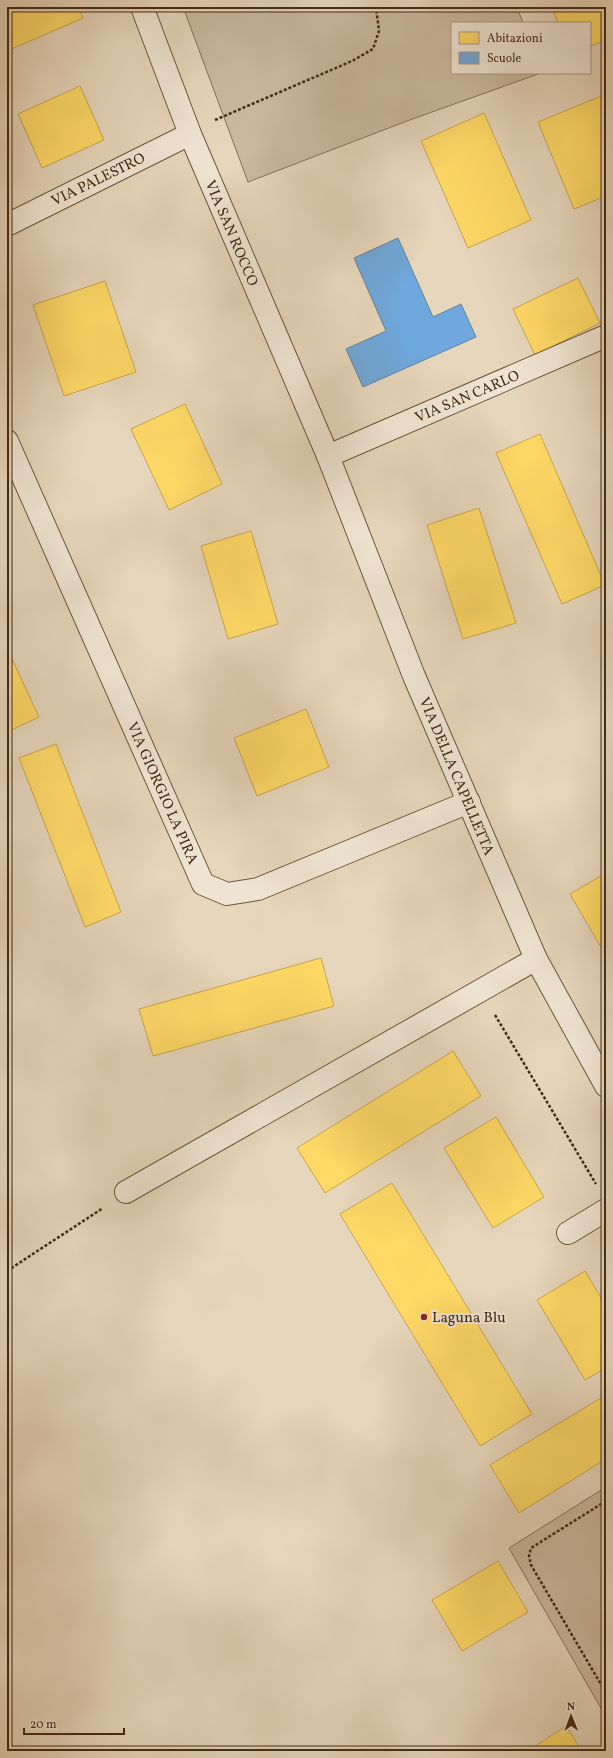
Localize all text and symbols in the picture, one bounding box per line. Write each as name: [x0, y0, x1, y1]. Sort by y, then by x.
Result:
legend: [451, 22, 591, 74]
text: Abitazioni: [487, 31, 543, 47]
text: Scuole: [487, 51, 522, 67]
street label: VIA PALESTRO: [48, 148, 149, 212]
street label: VIA SAN ROCCO: [199, 177, 262, 290]
street label: VIA SAN CARLO: [412, 366, 523, 429]
street label: VIA DELLA CAPELLETTA: [413, 694, 499, 859]
street label: VIA GIORGIO LA PIRA: [121, 719, 203, 868]
place label: Laguna Blu: [432, 1308, 506, 1329]
marker: Laguna Blu: [419, 1312, 429, 1322]
north arrow: [551, 1696, 591, 1736]
text: N: [567, 1700, 575, 1715]
scale bar: [24, 1710, 124, 1736]
text: 20 m: [30, 1717, 57, 1733]

